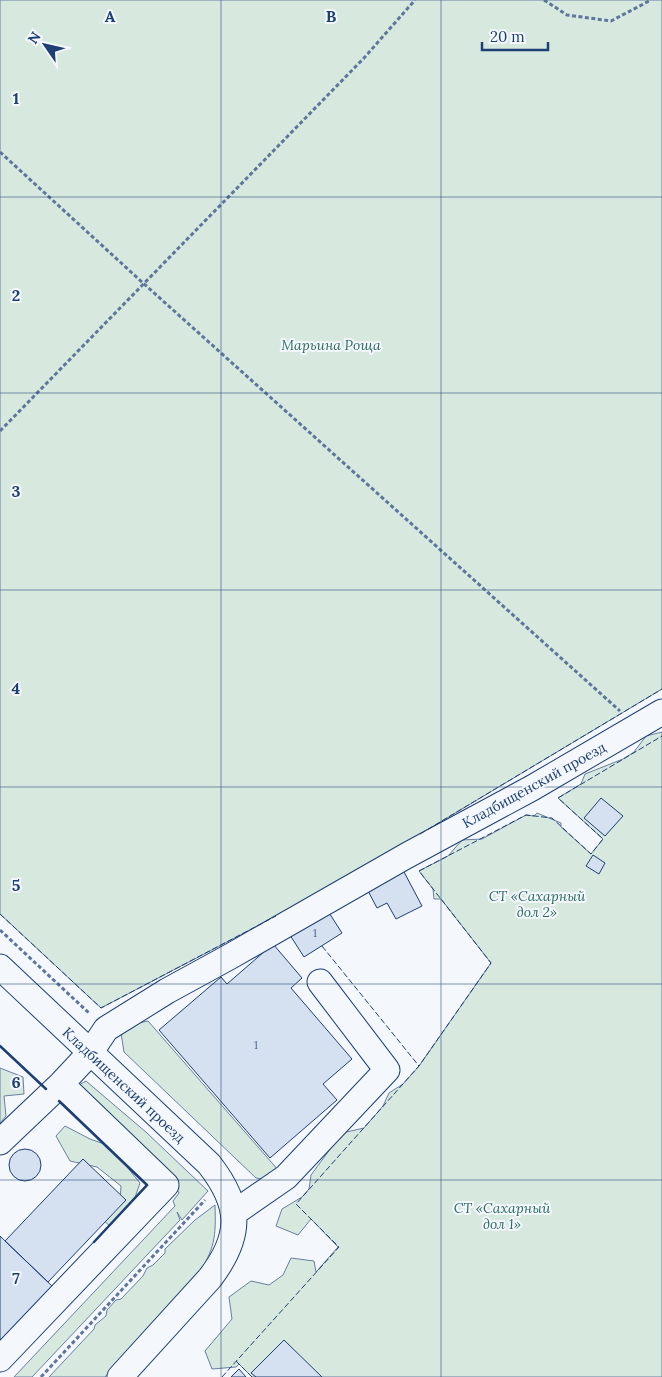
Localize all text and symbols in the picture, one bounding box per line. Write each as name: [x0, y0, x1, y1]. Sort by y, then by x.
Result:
text: A: [105, 6, 116, 26]
text: B: [326, 6, 337, 26]
north arrow: [20, 20, 70, 70]
scale bar: [482, 20, 548, 52]
text: 20 m: [490, 27, 525, 46]
text: N: [24, 28, 45, 47]
text: 1: [13, 88, 19, 108]
text: 2: [12, 285, 20, 305]
park label: Марьина Роща: [281, 336, 381, 354]
text: 3: [12, 481, 21, 501]
text: 4: [12, 678, 21, 698]
street label: Кладбищенский проезд: [459, 738, 609, 832]
text: 5: [12, 875, 21, 895]
park label: СТ «Сахарный дол 2»: [489, 887, 586, 921]
house number: 1: [313, 926, 317, 940]
street label: Кладбищенский проезд: [59, 1023, 189, 1147]
house number: 1: [254, 1038, 258, 1052]
text: 6: [11, 1072, 21, 1092]
park label: СТ «Сахарный дол 1»: [454, 1199, 551, 1233]
text: 7: [12, 1268, 20, 1288]

